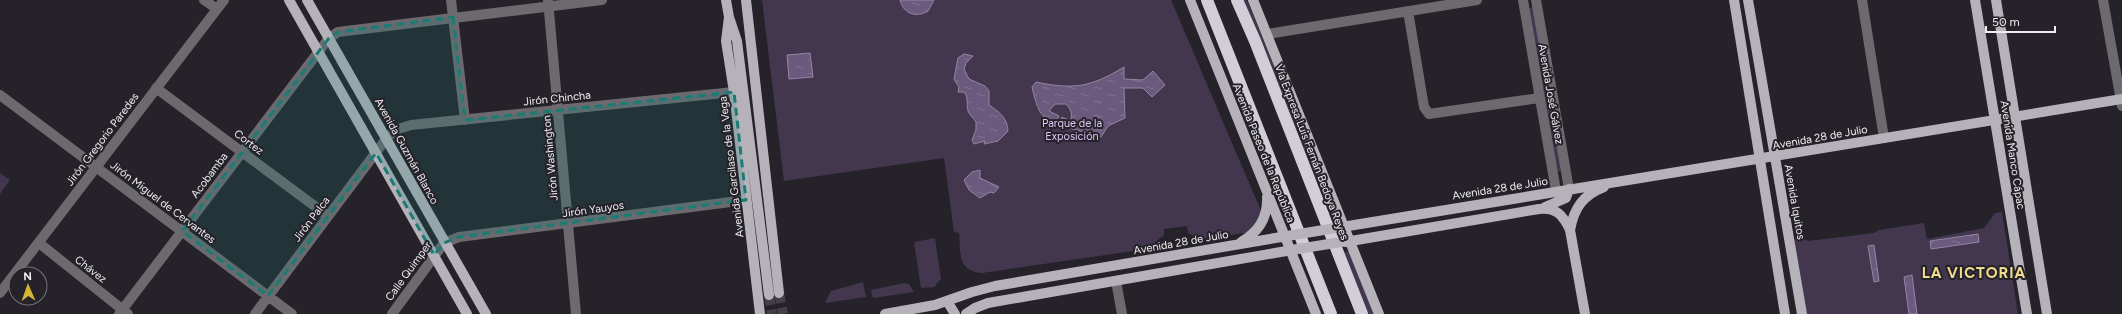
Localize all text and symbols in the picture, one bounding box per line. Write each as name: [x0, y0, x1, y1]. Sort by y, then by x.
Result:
scale bar: [1986, 8, 2055, 34]
text: 50 m: [1992, 15, 2020, 29]
street label: Avenida José Gálvez: [1535, 43, 1566, 145]
street label: Vía Expresa Luis Fernán Bedoya Reyes: [1272, 62, 1351, 242]
street label: Avenida Paseo de la República: [1230, 82, 1297, 225]
street label: Jirón Chincha: [523, 88, 591, 108]
street label: Jirón Gregorio Paredes: [63, 90, 141, 188]
street label: Avenida Guzmán Blanco: [372, 96, 441, 207]
street label: Avenida Garcilaso de la Vega: [716, 96, 747, 238]
street label: Avenida Manco Cápac: [1997, 100, 2028, 210]
street label: Jirón Washington: [540, 115, 561, 201]
park label: Parque de la Exposición: [1042, 117, 1102, 143]
street label: Avenida 28 de Julio: [1772, 123, 1869, 152]
street label: Cortez: [231, 127, 266, 158]
street label: Acobamba: [188, 150, 231, 200]
street label: Jirón Miguel de Cervantes: [108, 159, 218, 246]
street label: Avenida Iquitos: [1782, 164, 1808, 241]
street label: Avenida 28 de Julio: [1451, 175, 1549, 202]
street label: Jirón Palca: [290, 194, 333, 244]
street label: Jirón Yauyos: [561, 199, 625, 220]
street label: Avenida 28 de Julio: [1133, 228, 1230, 257]
street label: Calle Quimper: [383, 239, 434, 303]
street label: Chávez: [72, 253, 109, 286]
district label: LA VICTORIA: [1922, 264, 2026, 282]
north arrow: [8, 266, 48, 306]
text: N: [23, 270, 32, 283]

